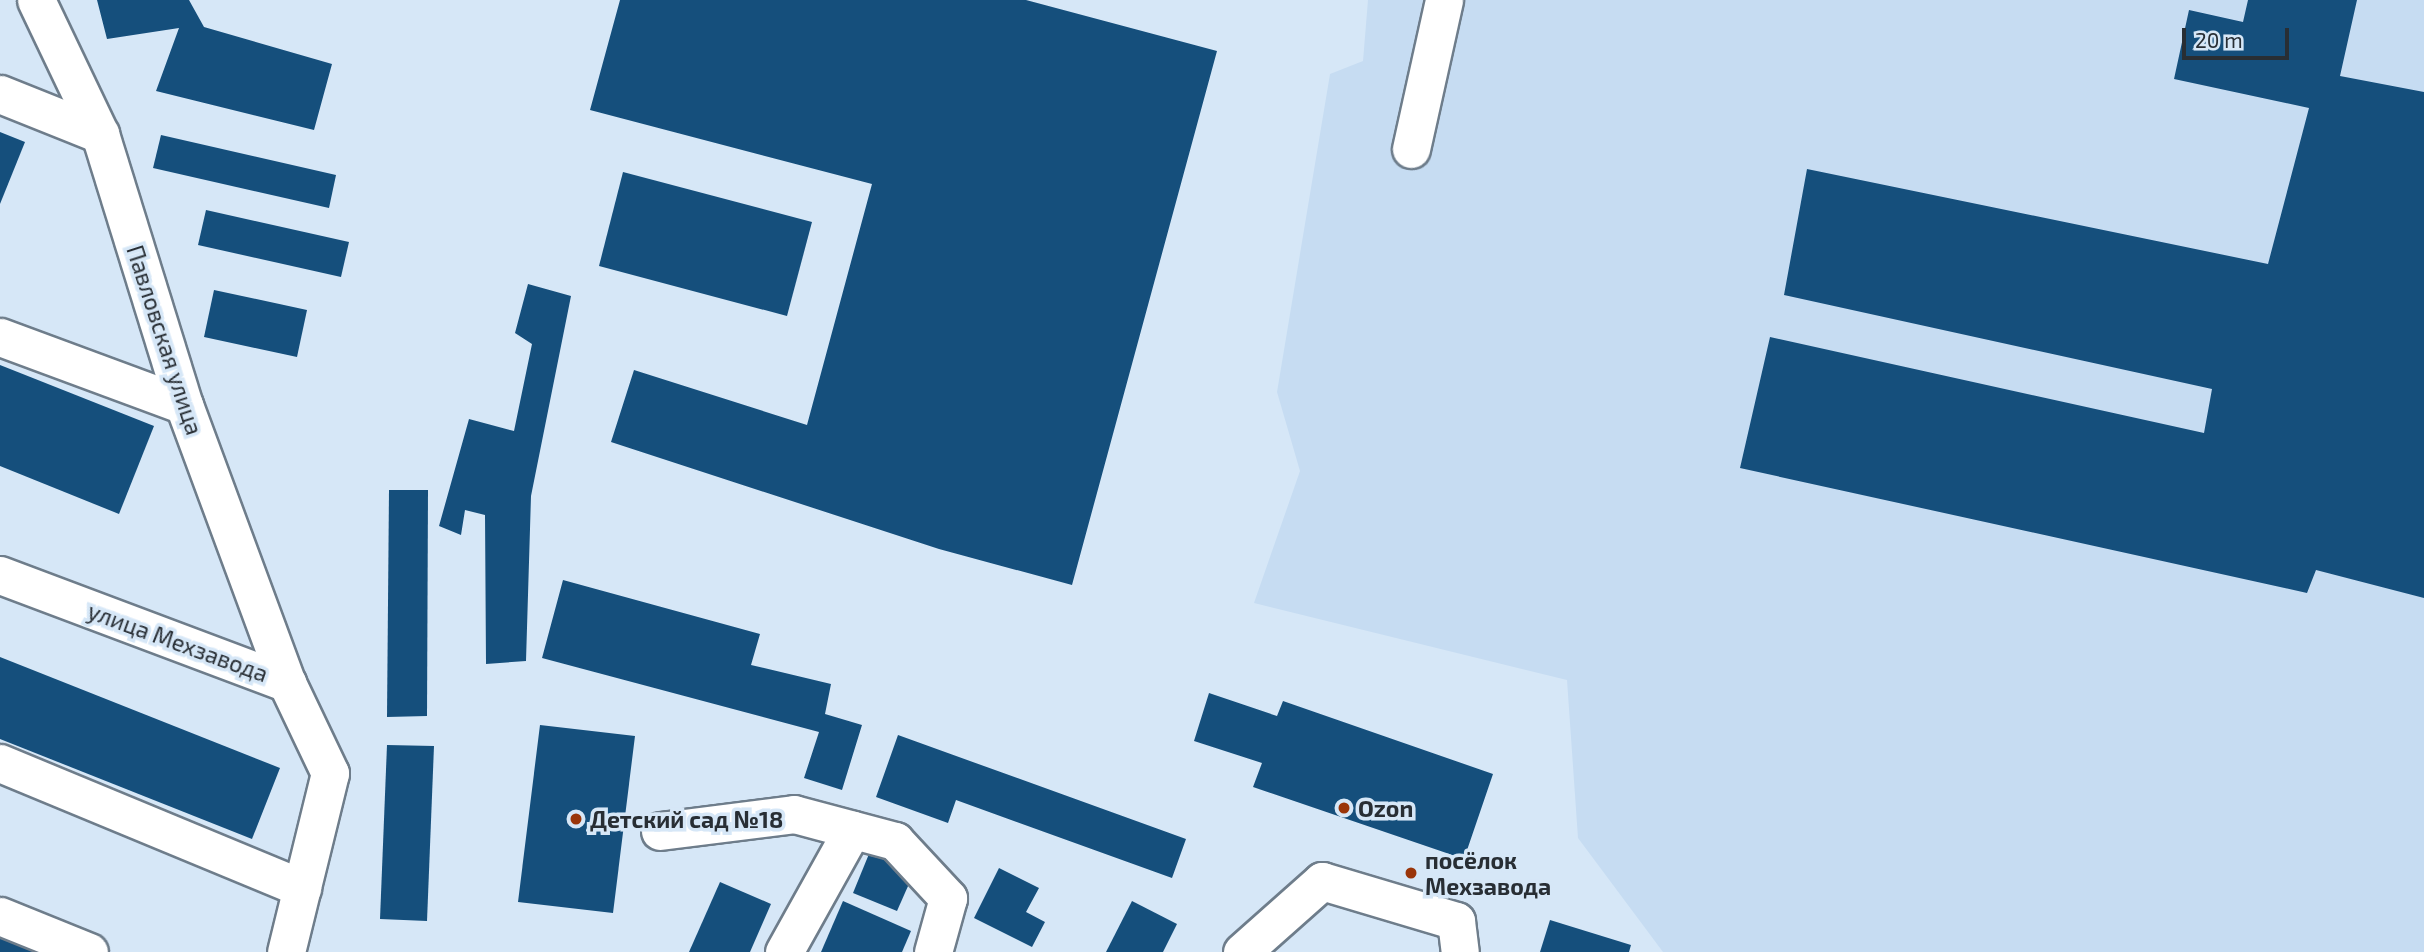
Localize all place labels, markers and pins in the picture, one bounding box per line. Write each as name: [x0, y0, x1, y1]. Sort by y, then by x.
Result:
place label: Ozon: [1358, 794, 1413, 822]
marker: Ozon: [1336, 800, 1352, 816]
place label: Детский сад №18: [590, 805, 783, 833]
marker: Детский сад №18: [568, 811, 584, 827]
place label: посёлок Мехзавода: [1425, 846, 1551, 900]
marker: посёлок Мехзавода: [1403, 865, 1419, 881]

